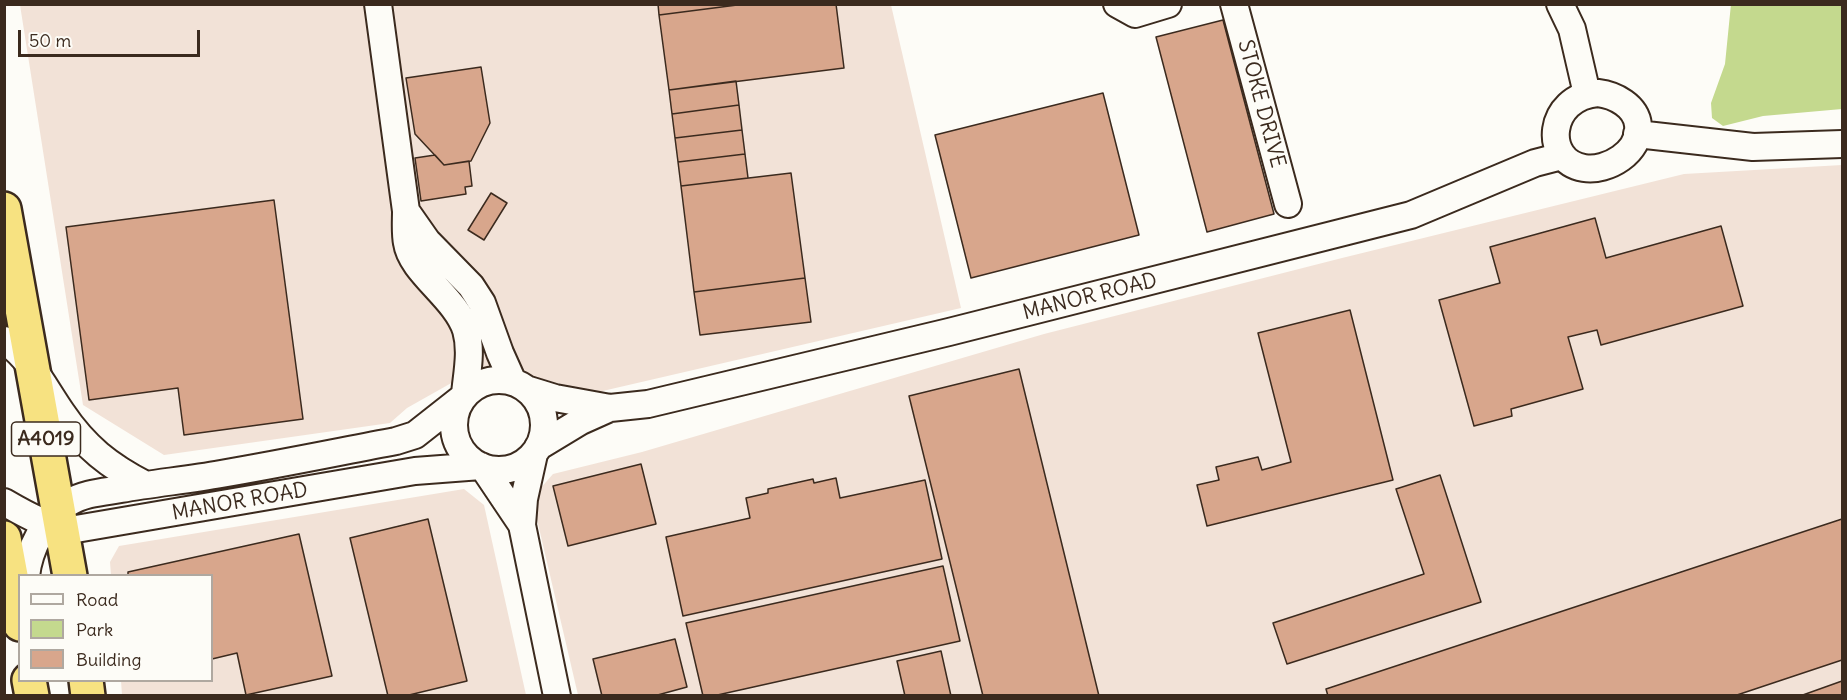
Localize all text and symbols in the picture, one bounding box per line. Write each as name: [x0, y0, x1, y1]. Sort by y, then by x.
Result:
scale bar: [21, 18, 202, 56]
text: 50 m: [29, 29, 71, 52]
street label: STOKE DRIVE: [1232, 37, 1290, 171]
street label: MANOR ROAD: [1020, 268, 1160, 326]
road number: A4019: [12, 422, 80, 456]
street label: MANOR ROAD: [170, 478, 310, 526]
legend: [18, 574, 213, 682]
text: Road: [76, 588, 118, 611]
text: Park: [76, 618, 113, 641]
text: Building: [76, 648, 141, 671]

